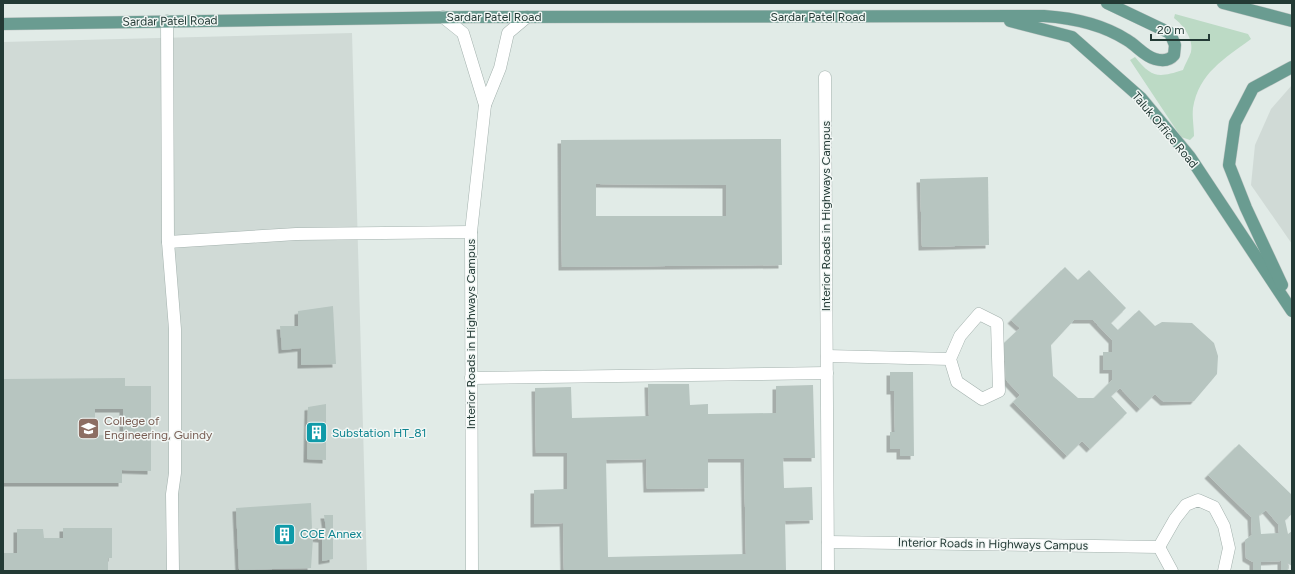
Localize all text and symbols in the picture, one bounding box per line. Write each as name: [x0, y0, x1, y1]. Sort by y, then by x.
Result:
street label: Sardar Patel Road: [447, 10, 541, 24]
street label: Sardar Patel Road: [771, 10, 865, 24]
street label: Sardar Patel Road: [122, 13, 218, 29]
scale bar: [1151, 16, 1209, 42]
text: 20 m: [1157, 23, 1185, 37]
street label: Taluk Office Road: [1129, 89, 1201, 171]
street label: Interior Roads in Highways Campus: [819, 120, 833, 311]
street label: Interior Roads in Highways Campus: [464, 238, 478, 429]
place label: College of Engineering, Guindy: [104, 414, 213, 442]
school or university icon: College of Engineering, Guindy: [75, 415, 101, 441]
building icon: Substation HT_81: [304, 420, 330, 446]
place label: Substation HT_81: [332, 426, 426, 440]
building icon: COE Annex: [272, 521, 298, 547]
place label: COE Annex: [300, 527, 362, 541]
street label: Interior Roads in Highways Campus: [898, 535, 1089, 553]

